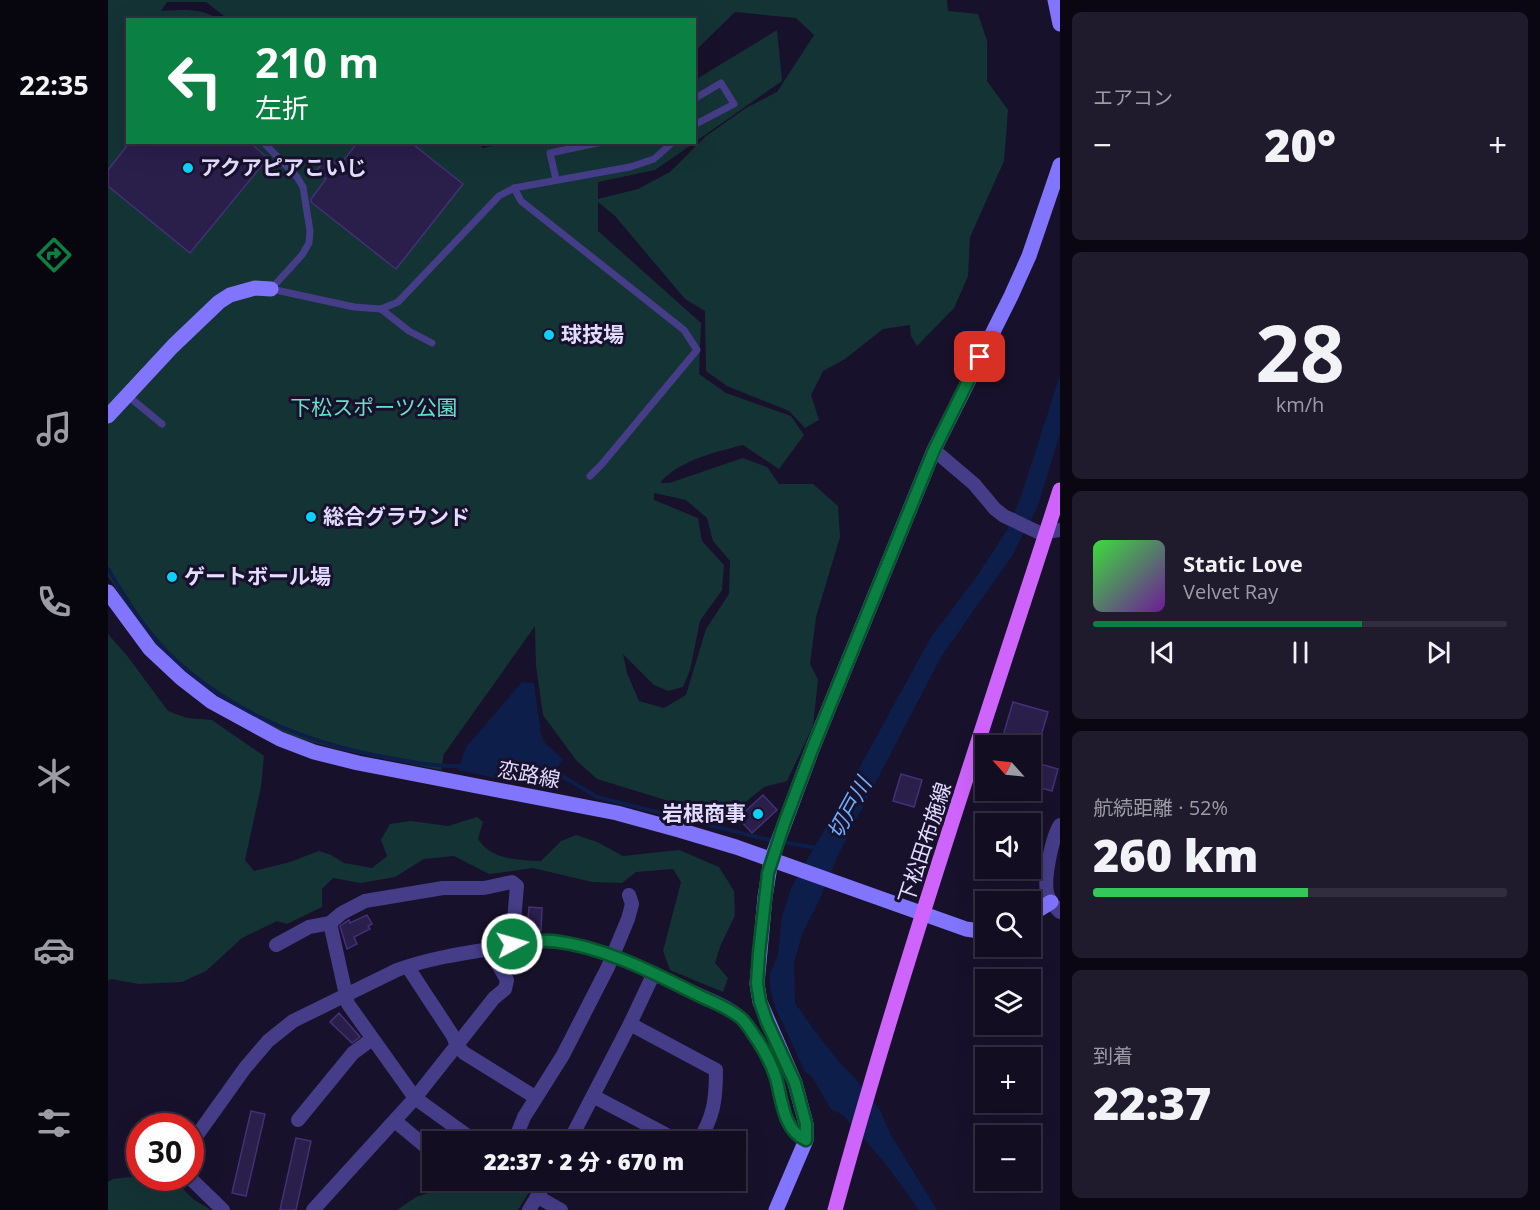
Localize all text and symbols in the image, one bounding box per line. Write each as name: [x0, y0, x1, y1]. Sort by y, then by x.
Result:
text: 210 m: [255, 33, 379, 90]
icon: left: [156, 42, 234, 120]
text: 22:35: [19, 66, 89, 103]
text: エアコン: [1093, 84, 1173, 111]
text: 左折: [255, 89, 309, 126]
text: 20°: [1264, 114, 1336, 175]
text: −: [1093, 122, 1112, 167]
text: +: [1488, 122, 1507, 167]
place label: アクアピアこいじ: [200, 153, 367, 181]
marker: アクアピアこいじ: [181, 161, 195, 175]
icon: directions: [33, 234, 75, 276]
text: 28: [1255, 299, 1345, 405]
place label: 球技場: [561, 320, 624, 348]
marker: 球技場: [542, 328, 556, 342]
pin: [954, 331, 1005, 382]
icon: arrive: [963, 340, 996, 373]
text: km/h: [1276, 391, 1324, 418]
park label: 下松スポーツ公園: [290, 393, 458, 421]
icon: music: [33, 408, 75, 450]
place label: 総合グラウンド: [323, 502, 470, 530]
marker: 総合グラウンド: [304, 510, 318, 524]
text: Static Love: [1183, 548, 1303, 578]
place label: ゲートボール場: [184, 562, 331, 590]
marker: ゲートボール場: [165, 570, 179, 584]
text: Velvet Ray: [1183, 578, 1278, 605]
icon: phone: [33, 581, 75, 623]
icon: previous: [1146, 636, 1179, 669]
icon: pause: [1284, 636, 1317, 669]
icon: next: [1422, 636, 1455, 669]
north arrow: [975, 735, 1041, 801]
map controls: [975, 735, 1041, 1191]
street label: 恋路線: [496, 754, 563, 794]
icon: climate: [33, 755, 75, 797]
water label: 切戸川: [819, 770, 878, 844]
street label: 下松田布施線: [891, 778, 957, 907]
text: 航続距離 · 52%: [1093, 794, 1228, 821]
place label: 岩根商事: [662, 799, 746, 827]
marker: 岩根商事: [751, 807, 765, 821]
button: sound: [975, 813, 1041, 879]
text: 260 km: [1093, 824, 1258, 885]
button: search: [975, 891, 1041, 957]
position arrow: [480, 912, 544, 976]
icon: car: [33, 929, 75, 971]
button: layers: [975, 969, 1041, 1035]
text: 到着: [1093, 1042, 1133, 1069]
button: +: [975, 1047, 1041, 1113]
text: 22:37: [1093, 1072, 1211, 1133]
icon: filters: [33, 1102, 75, 1144]
speed limit sign: 30: [126, 1113, 204, 1191]
button: −: [975, 1125, 1041, 1191]
text: 22:37 · 2 分 · 670 m: [484, 1146, 684, 1176]

